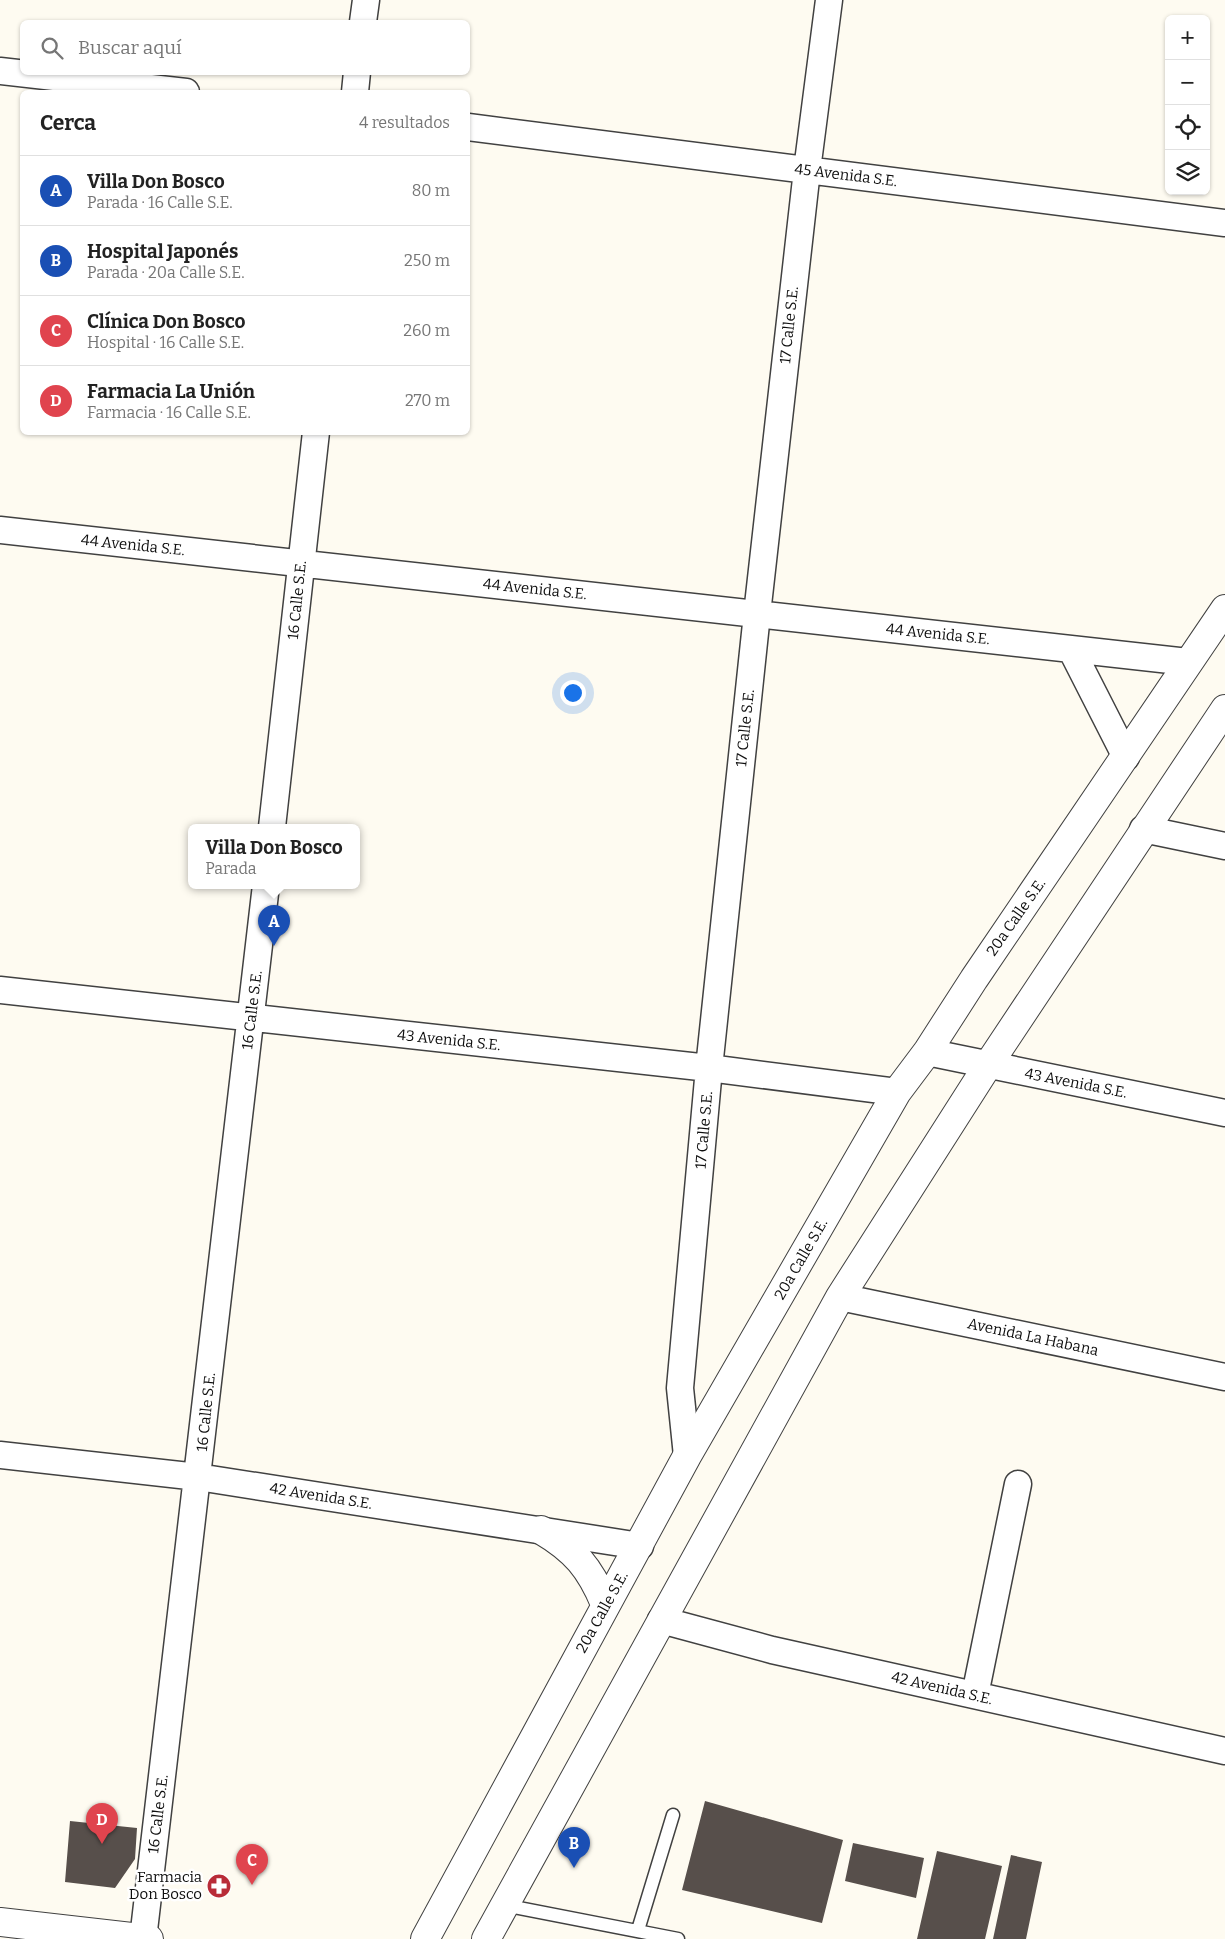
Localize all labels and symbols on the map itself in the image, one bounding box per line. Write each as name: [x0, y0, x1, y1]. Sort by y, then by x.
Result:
street label: 45 Avenida S.E.: [794, 160, 898, 190]
street label: 17 Calle S.E.: [776, 285, 802, 365]
street label: 44 Avenida S.E.: [80, 531, 186, 559]
street label: 16 Calle S.E.: [284, 560, 310, 640]
street label: 44 Avenida S.E.: [482, 575, 588, 603]
street label: 44 Avenida S.E.: [885, 620, 991, 648]
your location: [560, 680, 586, 706]
street label: 17 Calle S.E.: [732, 688, 758, 768]
street label: 20a Calle S.E.: [983, 875, 1049, 959]
pin: A: [258, 905, 290, 946]
street label: 16 Calle S.E.: [238, 969, 266, 1051]
street label: 43 Avenida S.E.: [396, 1026, 502, 1054]
street label: 43 Avenida S.E.: [1023, 1064, 1129, 1102]
street label: 17 Calle S.E.: [692, 1090, 716, 1170]
street label: 20a Calle S.E.: [771, 1215, 831, 1303]
street label: Avenida La Habana: [966, 1314, 1100, 1360]
street label: 16 Calle S.E.: [193, 1372, 219, 1452]
street label: 42 Avenida S.E.: [268, 1479, 374, 1513]
street label: 20a Calle S.E.: [572, 1568, 632, 1656]
street label: 42 Avenida S.E.: [889, 1668, 995, 1708]
street label: 16 Calle S.E.: [144, 1773, 172, 1855]
pin: D: [86, 1803, 118, 1844]
pin: B: [558, 1827, 590, 1868]
pin: C: [236, 1844, 268, 1885]
place label: Farmacia Don Bosco: [129, 1868, 202, 1903]
pharmacy icon: Farmacia Don Bosco: [206, 1873, 232, 1899]

